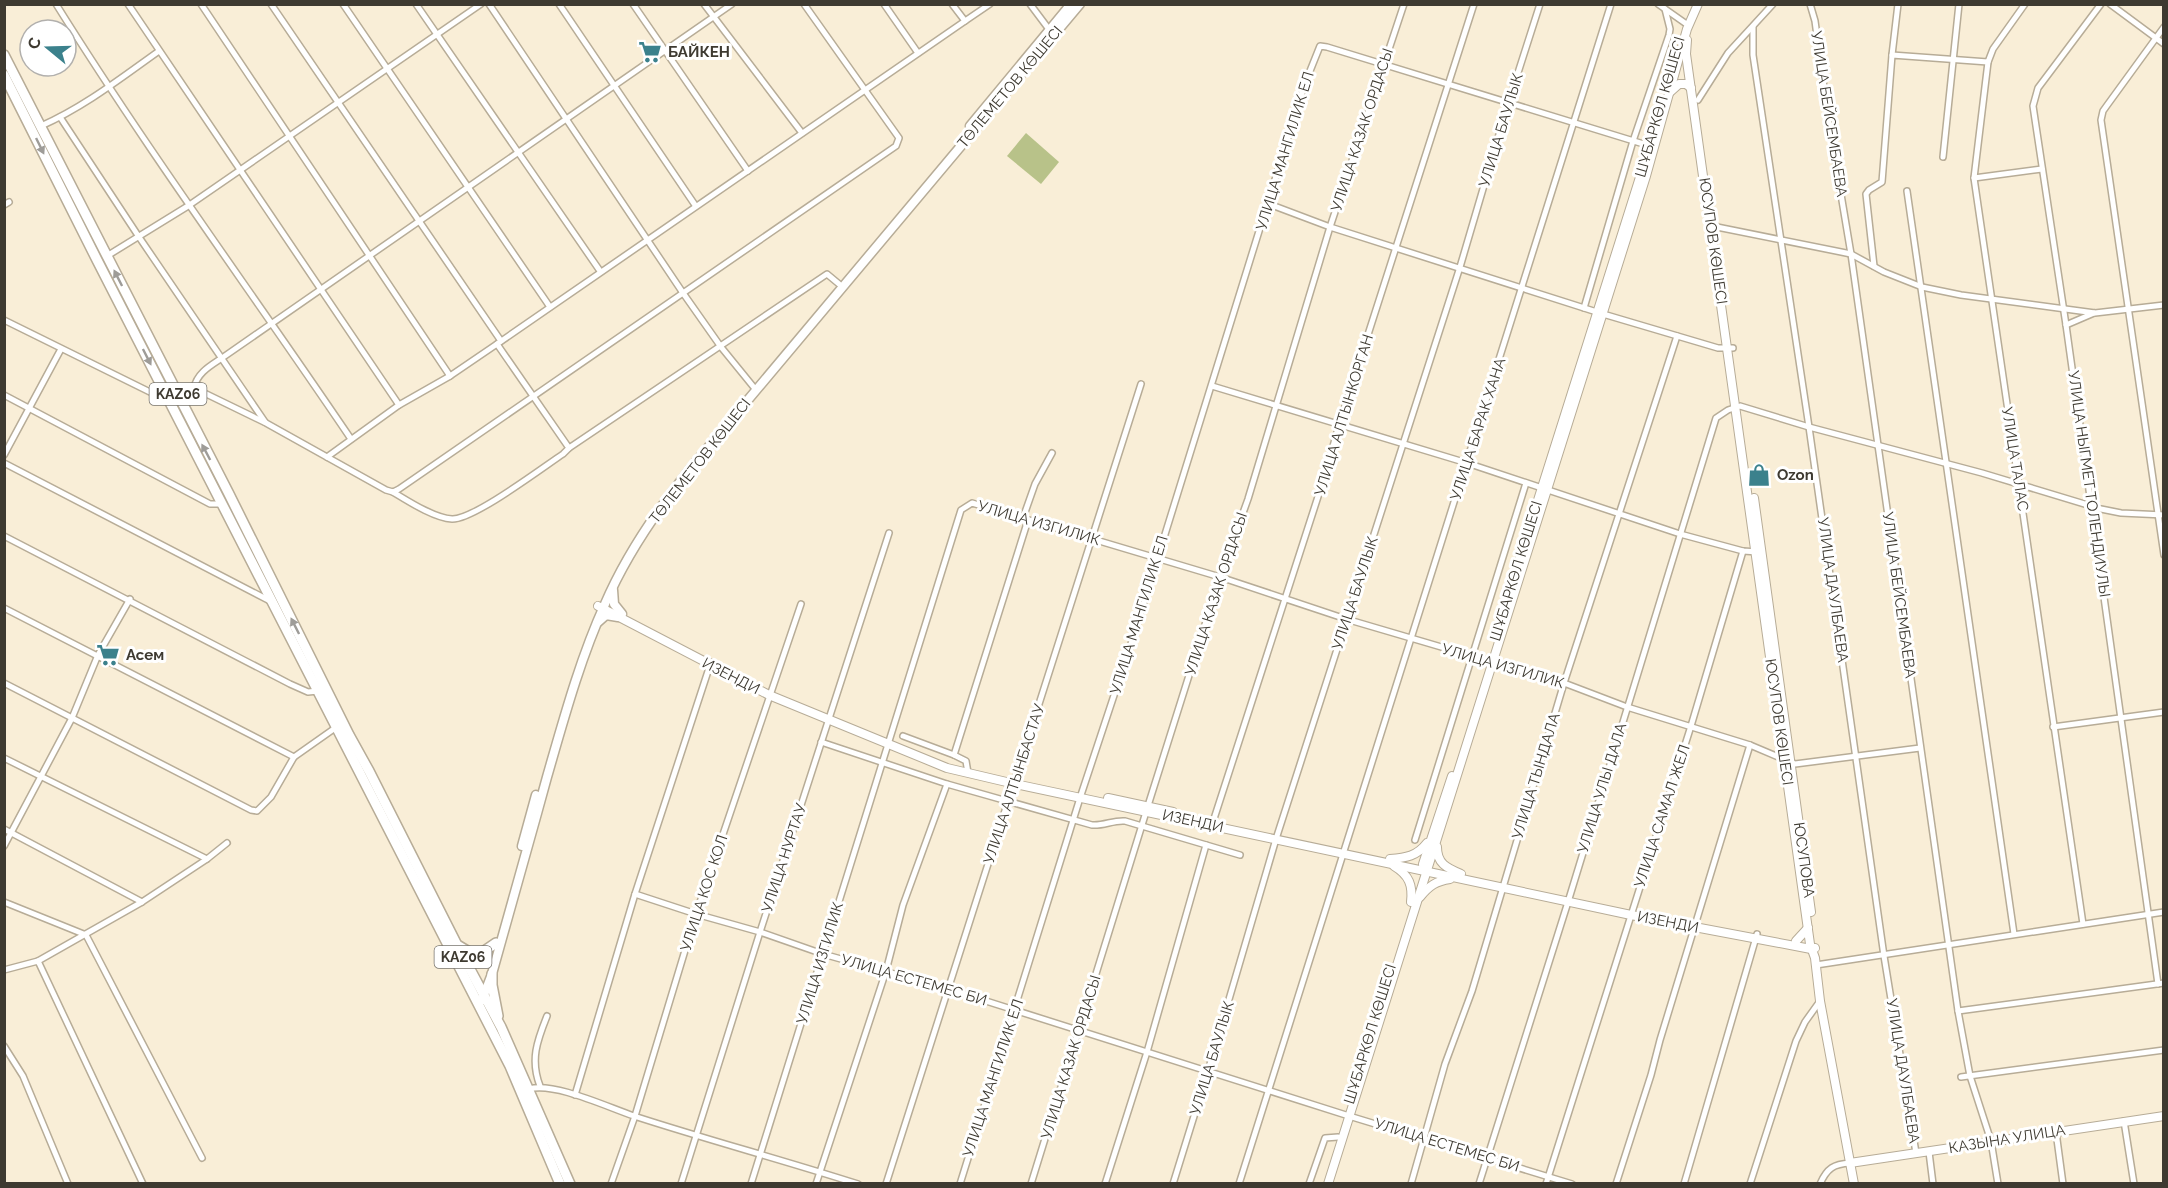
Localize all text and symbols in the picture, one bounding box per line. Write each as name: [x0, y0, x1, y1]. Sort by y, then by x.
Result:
north arrow: [18, 18, 78, 78]
street label: ТӨЛЕМЕТОВ КӨШЕСІ: [954, 22, 1066, 152]
street label: УЛИЦА БЕЙСЕМБАЕВА: [1807, 30, 1851, 198]
text: С: [24, 35, 45, 52]
street label: ШҰБАРКӨЛ КӨШЕСІ: [1631, 35, 1689, 179]
supermarket icon: БАЙКЕН: [637, 39, 663, 65]
place label: БАЙКЕН: [668, 43, 730, 61]
street label: УЛИЦА КАЗАК ОРДАСЫ: [1327, 46, 1397, 214]
street label: УЛИЦА МАНГИЛИК ЕЛ: [1252, 69, 1318, 233]
street label: УЛИЦА БАУЛЫК: [1475, 70, 1527, 189]
one-way arrow: [36, 137, 45, 154]
street label: ЮСУПОВ КӨШЕСІ: [1695, 177, 1731, 305]
one-way arrow: [114, 269, 124, 287]
street label: УЛИЦА АЛТЫНКОРГАН: [1311, 332, 1377, 498]
one-way arrow: [142, 349, 152, 366]
street label: УЛИЦА БАРАК ХАНА: [1447, 356, 1509, 502]
street label: УЛИЦА НЫГМЕТ ТОЛЕНДИУЛЫ: [2064, 370, 2114, 598]
road number: KАZ06: [150, 383, 207, 405]
street label: ТӨЛЕМЕТОВ КӨШЕСІ: [646, 395, 754, 527]
street label: УЛИЦА ТАЛАС: [1998, 406, 2032, 512]
one-way arrow: [201, 443, 211, 460]
shop icon: Ozon: [1746, 462, 1772, 488]
place label: Ozon: [1777, 466, 1814, 484]
street label: УЛИЦА ИЗГИЛИК: [976, 497, 1103, 549]
street label: ШҰБАРКӨЛ КӨШЕСІ: [1486, 499, 1546, 643]
street label: УЛИЦА КАЗАК ОРДАСЫ: [1181, 510, 1251, 678]
street label: УЛИЦА БЕЙСЕМБАЕВА: [1878, 511, 1920, 679]
street label: УЛИЦА ДАУЛБАЕВА: [1814, 516, 1852, 664]
street label: УЛИЦА МАНГИЛИК ЕЛ: [1106, 533, 1172, 697]
street label: УЛИЦА БАУЛЫК: [1328, 534, 1382, 652]
one-way arrow: [290, 617, 300, 634]
street label: УЛИЦА ИЗГИЛИК: [1440, 640, 1567, 692]
supermarket icon: Асем: [95, 642, 121, 668]
place label: Асем: [126, 646, 164, 664]
street label: ИЗЕНДИ: [699, 654, 763, 698]
street label: ЮСУПОВ КӨШЕСІ: [1761, 658, 1797, 786]
street label: УЛИЦА АЛТЫНБАСТАУ: [980, 701, 1049, 866]
street label: УЛИЦА ТЫНДАЛА: [1508, 711, 1564, 841]
street label: УЛИЦА УЛЫ ДАЛА: [1574, 721, 1630, 855]
street label: УЛИЦА САМАЛ ЖЕЛ: [1630, 742, 1694, 890]
street label: УЛИЦА НУРТАУ: [758, 801, 810, 915]
street label: ИЗЕНДИ: [1161, 806, 1225, 836]
street label: ЮСУПОВА: [1790, 821, 1818, 899]
street label: УЛИЦА КОС КОЛ: [677, 832, 731, 954]
street label: УЛИЦА ИЗГИЛИК: [793, 899, 847, 1026]
street label: ИЗЕНДИ: [1636, 907, 1700, 937]
road number: KАZ06: [434, 946, 492, 968]
street label: УЛИЦА ЕСТЕМЕС БИ: [839, 951, 989, 1009]
street label: ШҰБАРКӨЛ КӨШЕСІ: [1340, 962, 1400, 1106]
street label: УЛИЦА КАЗАК ОРДАСЫ: [1037, 973, 1105, 1141]
street label: УЛИЦА МАНГИЛИК ЕЛ: [959, 997, 1027, 1159]
street label: УЛИЦА ДАУЛБАЕВА: [1883, 997, 1923, 1145]
street label: УЛИЦА БАУЛЫК: [1186, 998, 1238, 1117]
street label: УЛИЦА ЕСТЕМЕС БИ: [1372, 1114, 1522, 1176]
street label: КАЗЫНА УЛИЦА: [1947, 1121, 2067, 1157]

